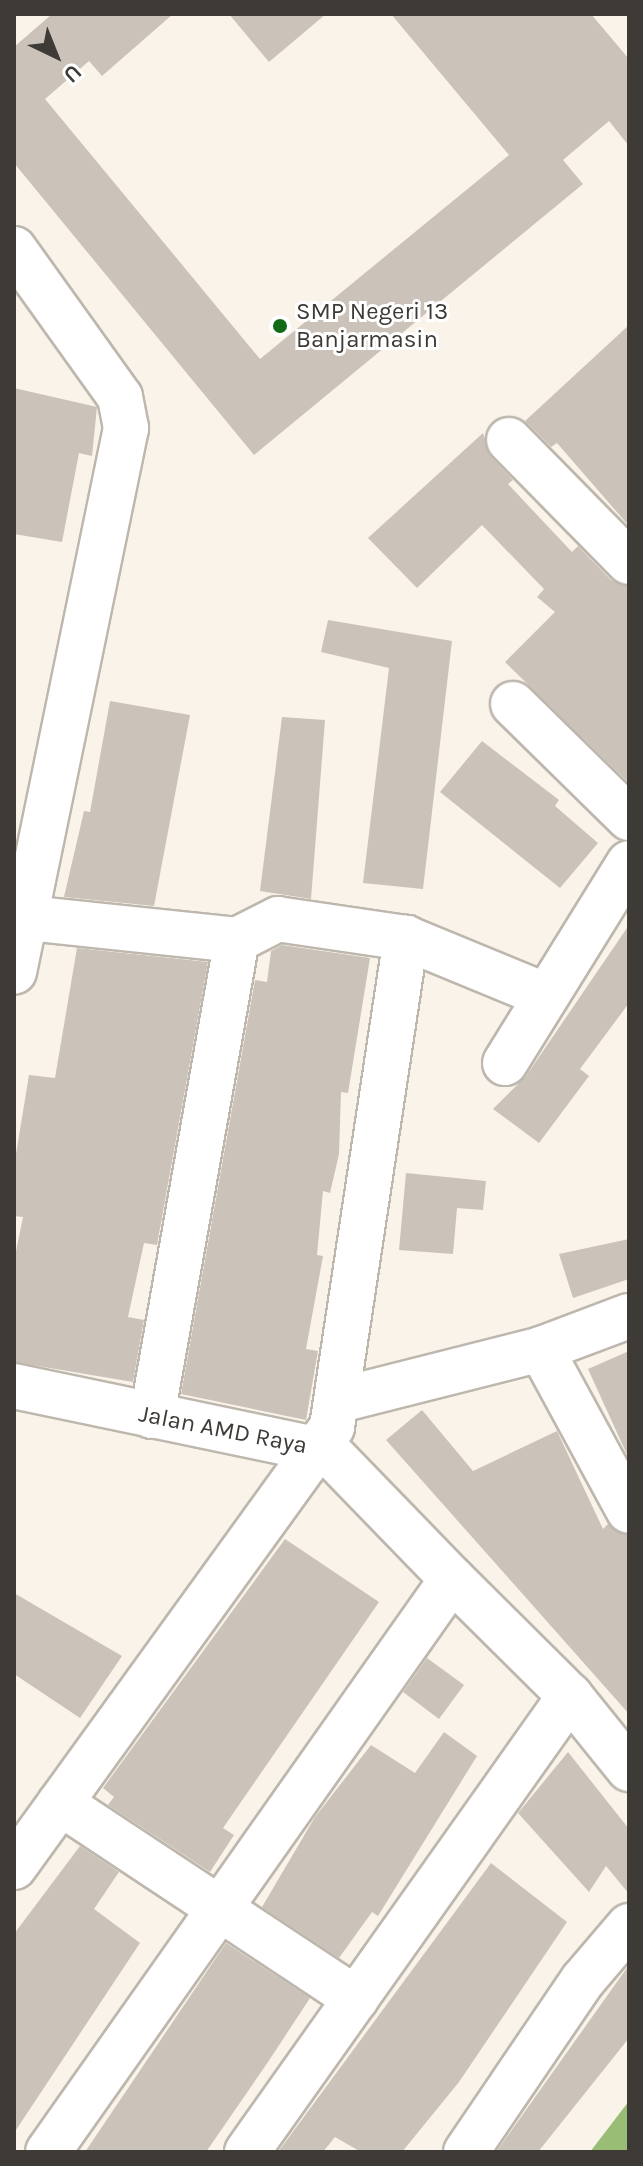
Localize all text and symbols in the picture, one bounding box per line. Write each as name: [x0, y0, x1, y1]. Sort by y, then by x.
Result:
north arrow: [16, 16, 96, 96]
text: U: [58, 59, 87, 88]
place label: SMP Negeri 13 Banjarmasin: [296, 298, 448, 354]
marker: SMP Negeri 13 Banjarmasin: [271, 317, 289, 335]
street label: Jalan AMD Raya: [136, 1400, 310, 1460]

